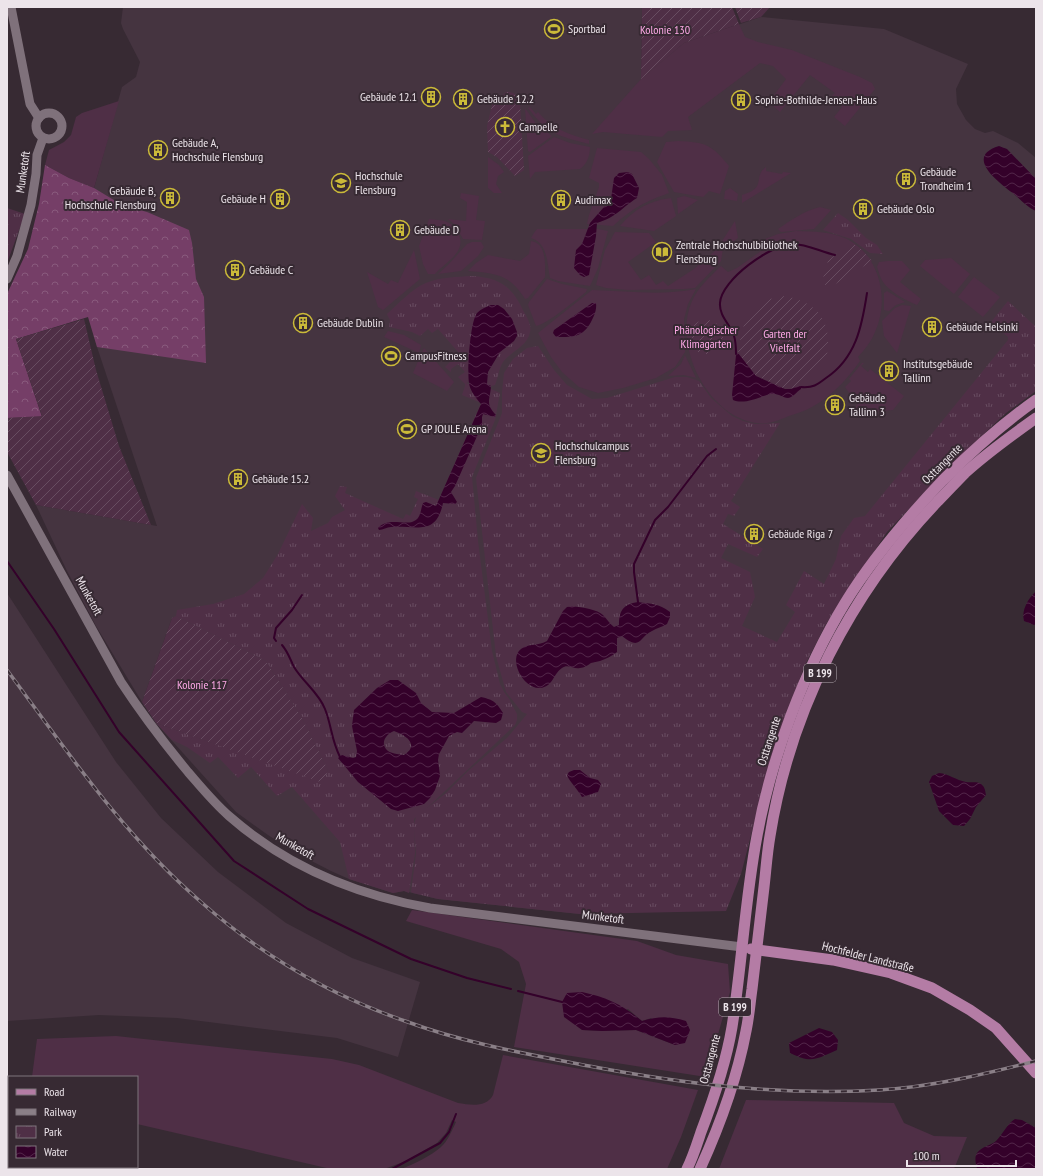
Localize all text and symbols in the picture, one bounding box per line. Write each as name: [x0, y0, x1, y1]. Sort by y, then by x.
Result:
sports icon: Sportbad: [543, 18, 565, 40]
place label: Sportbad: [568, 21, 606, 36]
park label: Kolonie 130: [640, 22, 690, 37]
building icon: Gebäude 12.1: [420, 86, 442, 108]
building icon: Gebäude 12.2: [452, 88, 474, 110]
place label: Gebäude 12.1: [360, 89, 417, 104]
building icon: Sophie-Bothilde-Jensen-Haus: [730, 89, 752, 111]
place label: Gebäude 12.2: [477, 91, 534, 106]
place label: Sophie-Bothilde-Jensen-Haus: [755, 92, 877, 107]
church icon: Campelle: [494, 116, 516, 138]
place label: Campelle: [519, 119, 558, 134]
place label: Gebäude A, Hochschule Flensburg: [172, 135, 263, 164]
building icon: Gebäude A, Hochschule Flensburg: [147, 139, 169, 161]
street label: Munketoft: [12, 149, 33, 194]
place label: Gebäude Trondheim 1: [920, 164, 972, 193]
place label: Hochschule Flensburg: [355, 168, 403, 197]
building icon: Gebäude Trondheim 1: [895, 168, 917, 190]
school or university icon: Hochschule Flensburg: [330, 172, 352, 194]
place label: Gebäude B, Hochschule Flensburg: [65, 183, 156, 212]
building icon: Gebäude B, Hochschule Flensburg: [159, 187, 181, 209]
building icon: Gebäude H: [269, 188, 291, 210]
building icon: Audimax: [550, 189, 572, 211]
place label: Gebäude H: [221, 191, 266, 206]
place label: Audimax: [575, 192, 611, 207]
building icon: Gebäude Oslo: [852, 198, 874, 220]
place label: Gebäude Oslo: [877, 201, 934, 216]
building icon: Gebäude D: [389, 219, 411, 241]
place label: Gebäude D: [414, 222, 459, 237]
place label: Zentrale Hochschulbibliothek Flensburg: [676, 237, 798, 266]
library icon: Zentrale Hochschulbibliothek Flensburg: [651, 241, 673, 263]
building icon: Gebäude C: [224, 259, 246, 281]
place label: Gebäude C: [249, 262, 294, 277]
building icon: Gebäude Dublin: [292, 312, 314, 334]
place label: Gebäude Dublin: [317, 315, 383, 330]
building icon: Gebäude Helsinki: [921, 316, 943, 338]
place label: Gebäude Helsinki: [946, 319, 1018, 334]
park label: Phänologischer Klimagarten: [674, 322, 738, 351]
park label: Garten der Vielfalt: [763, 326, 808, 355]
sports icon: CampusFitness: [380, 345, 402, 367]
place label: CampusFitness: [405, 348, 467, 363]
place label: Institutsgebäude Tallinn: [903, 356, 972, 385]
building icon: Institutsgebäude Tallinn: [878, 360, 900, 382]
place label: Gebäude Tallinn 3: [849, 390, 885, 419]
building icon: Gebäude Tallinn 3: [824, 394, 846, 416]
sports icon: GP JOULE Arena: [396, 418, 418, 440]
place label: GP JOULE Arena: [421, 421, 487, 436]
place label: Hochschulcampus Flensburg: [555, 438, 629, 467]
street label: Osttangente: [918, 440, 965, 487]
school or university icon: Hochschulcampus Flensburg: [530, 442, 552, 464]
building icon: Gebäude 15.2: [227, 468, 249, 490]
place label: Gebäude 15.2: [252, 471, 309, 486]
building icon: Gebäude Riga 7: [743, 523, 765, 545]
place label: Gebäude Riga 7: [768, 526, 833, 541]
street label: Munketoft: [73, 574, 107, 618]
road number: B 199: [804, 664, 836, 682]
park label: Kolonie 117: [177, 677, 227, 692]
street label: Osttangente: [754, 714, 784, 767]
street label: Munketoft: [273, 829, 318, 863]
street label: Munketoft: [581, 906, 626, 927]
street label: Hochfelder Landstraße: [821, 938, 916, 975]
road number: B 199: [719, 998, 751, 1016]
street label: Osttangente: [696, 1032, 723, 1085]
legend: [8, 1076, 138, 1168]
text: Road: [44, 1084, 64, 1099]
text: Railway: [44, 1104, 77, 1119]
text: Park: [44, 1124, 62, 1139]
scale bar: [907, 1142, 1016, 1168]
text: Water: [44, 1144, 69, 1159]
text: 100 m: [913, 1148, 940, 1163]

